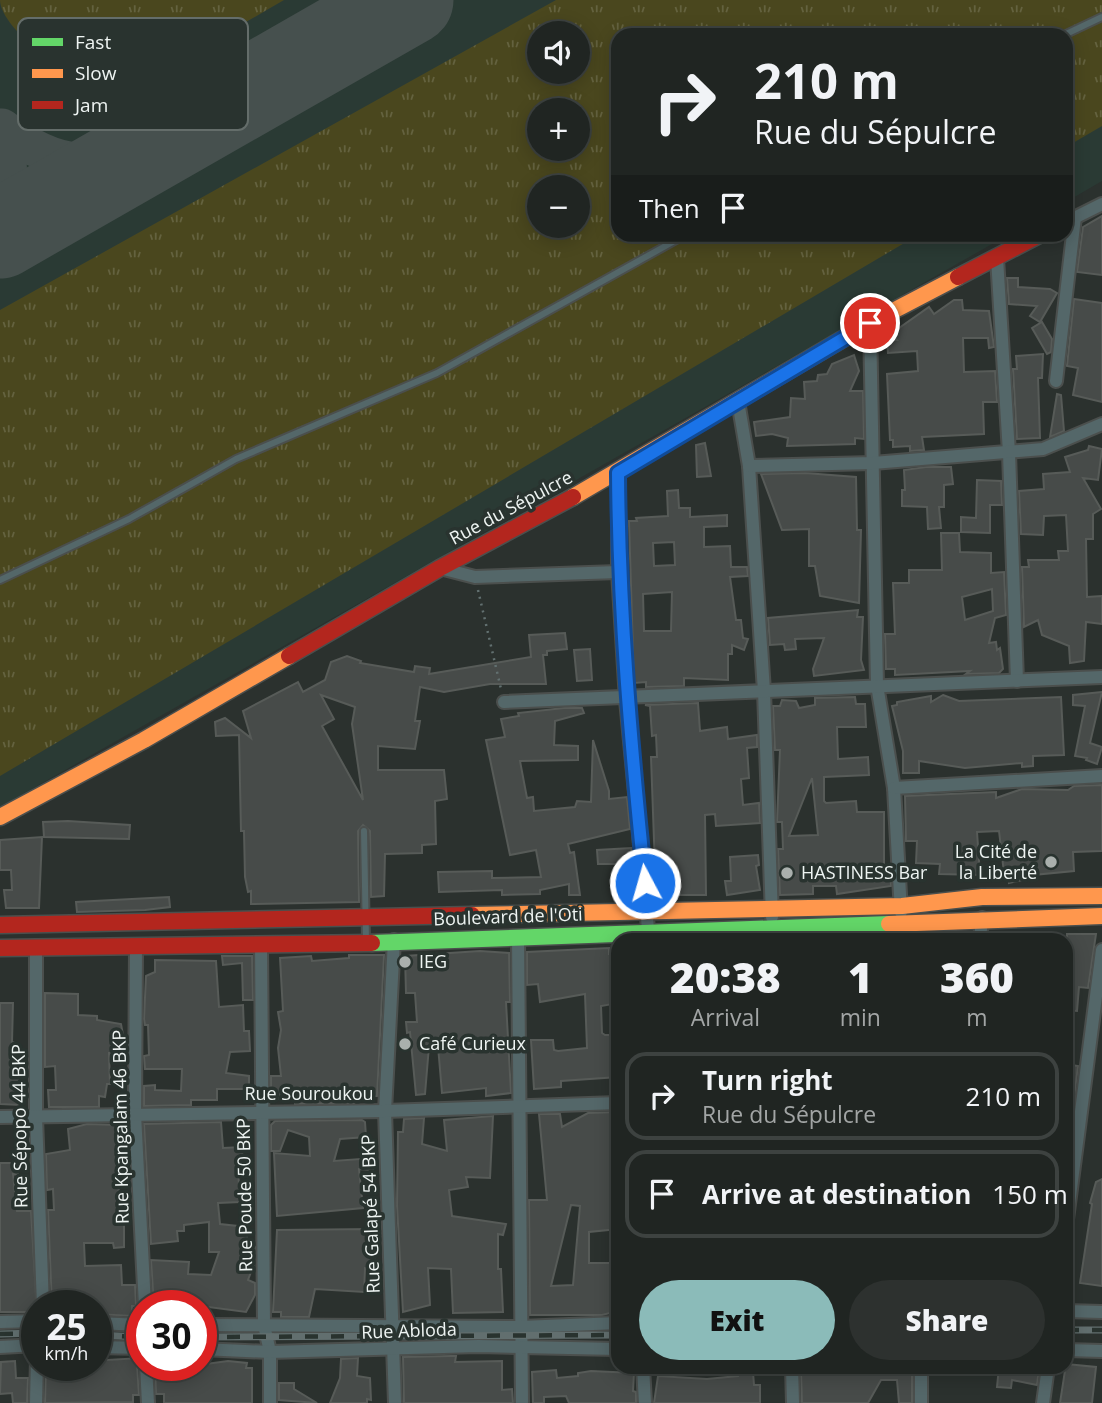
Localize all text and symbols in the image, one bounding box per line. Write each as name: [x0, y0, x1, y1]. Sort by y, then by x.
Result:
legend: [18, 18, 248, 130]
map controls: [527, 21, 590, 238]
button: sound: [527, 21, 590, 84]
text: Fast: [75, 29, 111, 55]
text: 210 m: [754, 47, 899, 113]
icon: right: [639, 56, 730, 147]
text: Slow: [75, 60, 117, 86]
text: Jam: [73, 92, 108, 118]
button: +: [527, 98, 590, 161]
text: Rue du Sépulcre: [754, 110, 996, 153]
button: −: [527, 175, 590, 238]
icon: arrive: [714, 189, 752, 227]
text: Then: [639, 190, 700, 226]
pin: [840, 293, 900, 353]
icon: arrive: [851, 304, 889, 342]
street label: Rue du Sépulcre: [445, 465, 576, 550]
place label: La Cité de la Liberté: [955, 839, 1037, 884]
position arrow: [608, 846, 682, 920]
marker: La Cité de la Liberté: [1043, 854, 1059, 870]
place label: HASTINESS Bar: [801, 860, 928, 884]
marker: HASTINESS Bar: [779, 865, 795, 881]
street label: Boulevard de l'Oti: [433, 901, 583, 931]
text: 20:38: [670, 948, 781, 1005]
text: 1: [848, 948, 873, 1005]
text: 360: [940, 948, 1014, 1005]
place label: IEG: [419, 949, 447, 973]
marker: IEG: [397, 954, 413, 970]
text: Arrival: [691, 1001, 760, 1033]
text: min: [840, 1001, 881, 1033]
text: m: [966, 1001, 988, 1033]
street label: Rue Kpangalam 46 BKP: [106, 1030, 134, 1224]
place label: Café Curieux: [419, 1031, 527, 1055]
marker: Café Curieux: [397, 1036, 413, 1052]
street label: Rue Sépopo 44 BKP: [6, 1044, 32, 1208]
text: Turn right: [702, 1062, 833, 1098]
icon: right: [643, 1077, 681, 1115]
text: 210 m: [966, 1078, 1041, 1114]
street label: Rue Souroukou: [244, 1081, 374, 1105]
text: Rue du Sépulcre: [702, 1098, 876, 1130]
street label: Rue Poude 50 BKP: [231, 1118, 257, 1272]
street label: Rue Galapé 54 BKP: [355, 1134, 385, 1294]
icon: arrive: [643, 1175, 681, 1213]
text: Arrive at destination: [702, 1176, 971, 1212]
text: 150 m: [992, 1176, 1068, 1212]
button: Exit: [639, 1280, 835, 1360]
button: Share: [849, 1280, 1045, 1360]
speed limit sign: 30: [126, 1290, 217, 1381]
text: 25: [46, 1303, 87, 1350]
street label: Rue Abloda: [361, 1316, 457, 1344]
text: km/h: [45, 1341, 88, 1365]

